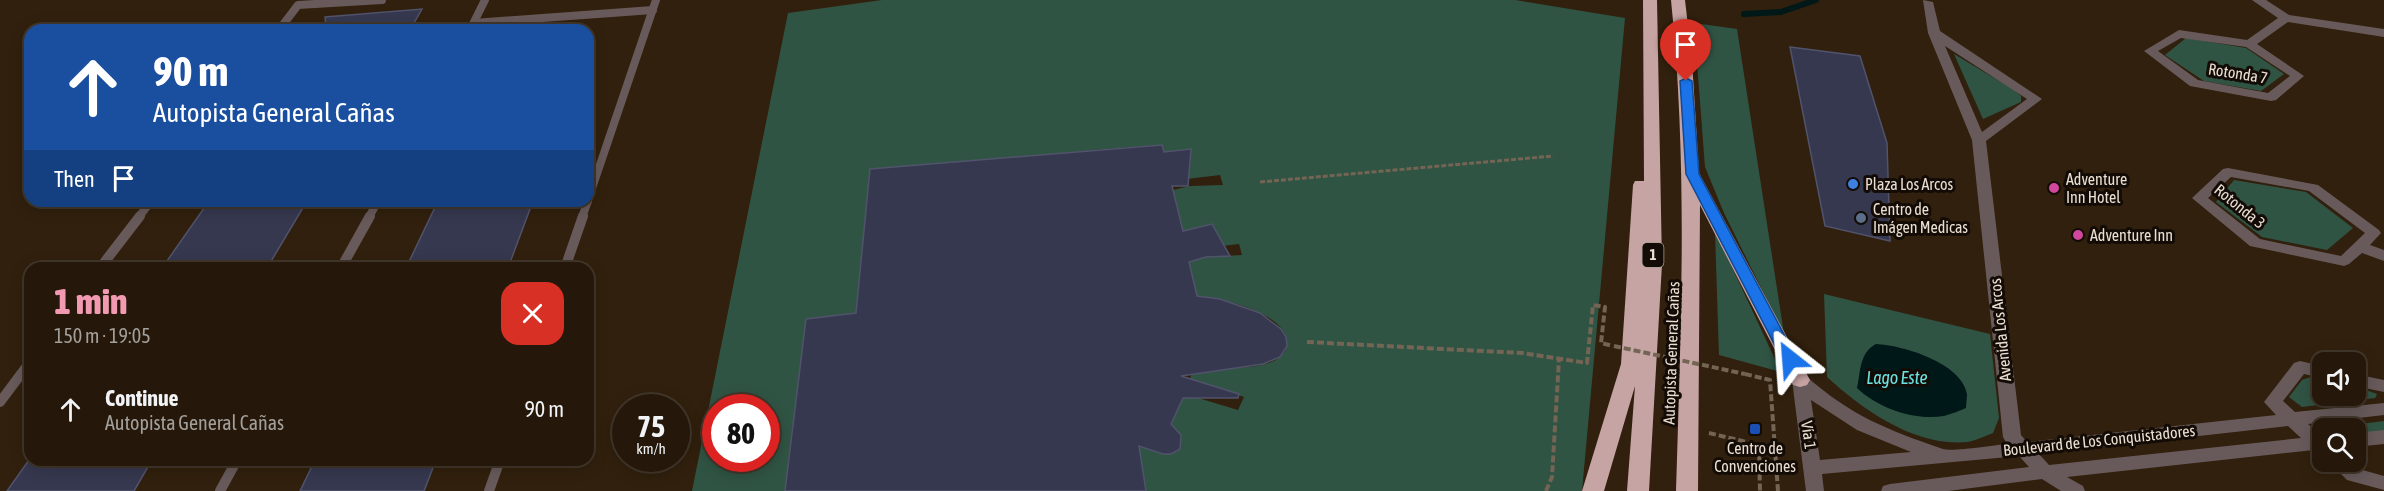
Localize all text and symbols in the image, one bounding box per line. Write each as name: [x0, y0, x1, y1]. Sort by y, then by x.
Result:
pin: [1660, 19, 1711, 81]
icon: arrive: [1669, 28, 1702, 61]
text: 90 m: [153, 47, 228, 95]
icon: ahead: [54, 48, 132, 126]
street label: Rotonda 7: [2207, 59, 2269, 87]
text: Autopista General Cañas: [153, 97, 395, 128]
icon: arrive: [107, 162, 140, 195]
text: Then: [54, 166, 95, 192]
place label: Adventure Inn Hotel: [2066, 170, 2127, 206]
place label: Plaza Los Arcos: [1865, 175, 1953, 193]
marker: Plaza Los Arcos: [1846, 177, 1860, 191]
street label: Rotonda 3: [2211, 180, 2269, 232]
marker: Adventure Inn Hotel: [2047, 181, 2061, 195]
place label: Centro de Imágen Medicas: [1873, 200, 1968, 237]
marker: Centro de Imágen Medicas: [1854, 211, 1868, 225]
place label: Adventure Inn: [2090, 226, 2173, 244]
marker: Adventure Inn: [2071, 228, 2085, 242]
road number: 1: [1642, 243, 1664, 267]
street label: Avenida Los Arcos: [1986, 277, 2014, 382]
text: 1 min: [54, 280, 128, 322]
street label: Autopista General Cañas: [1660, 281, 1684, 425]
button: close: [501, 282, 564, 345]
text: 150 m · 19:05: [54, 324, 151, 347]
position arrow: [1758, 327, 1822, 391]
map controls: [2312, 352, 2366, 472]
button: sound: [2312, 352, 2366, 406]
water label: Lago Este: [1866, 367, 1928, 388]
text: Continue: [105, 385, 179, 411]
icon: ahead: [54, 393, 87, 426]
speed limit sign: 80: [702, 394, 780, 472]
text: 90 m: [524, 396, 564, 422]
text: 75: [637, 409, 665, 443]
text: Autopista General Cañas: [105, 411, 284, 434]
button: search: [2312, 418, 2366, 472]
street label: Vía 1: [1798, 420, 1820, 450]
street label: Boulevard de Los Conquistadores: [2002, 421, 2196, 460]
marker: Centro de Convenciones: [1748, 422, 1762, 436]
place label: Centro de Convenciones: [1714, 439, 1796, 475]
text: km/h: [636, 440, 666, 457]

